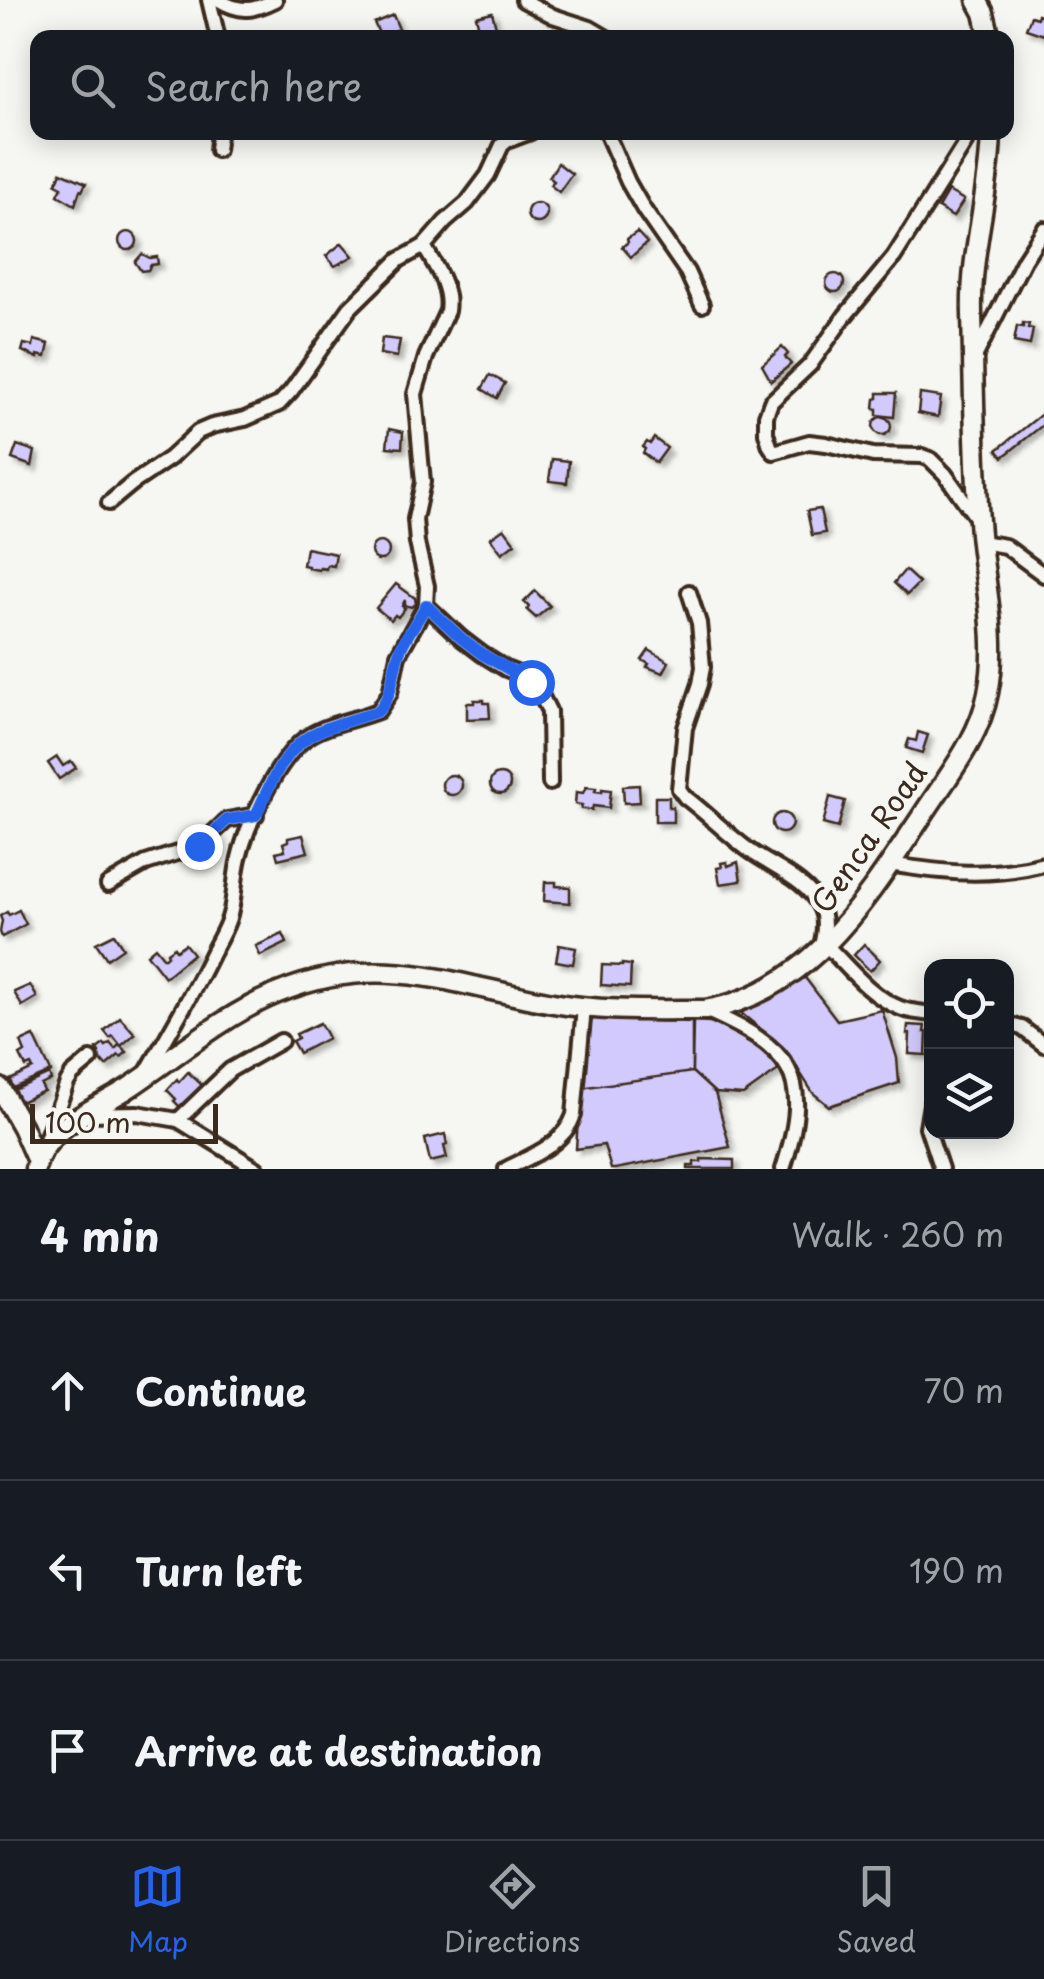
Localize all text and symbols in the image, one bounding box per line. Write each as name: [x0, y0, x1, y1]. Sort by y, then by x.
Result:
search box: [30, 30, 1014, 140]
text: Search here: [145, 57, 362, 114]
icon: search: [65, 58, 120, 113]
route start: [509, 660, 555, 706]
street label: Genca Road: [799, 752, 937, 922]
route end: [177, 824, 223, 870]
map controls: [924, 959, 1014, 1139]
button: locate: [924, 959, 1014, 1049]
button: layers: [924, 1049, 1014, 1139]
scale bar: [30, 1099, 218, 1144]
text: 100 m: [45, 1100, 131, 1143]
text: 4 min: [40, 1203, 160, 1266]
text: Walk · 260 m: [791, 1210, 1004, 1258]
text: Continue: [135, 1362, 306, 1419]
icon: ahead: [40, 1363, 95, 1418]
text: 70 m: [924, 1366, 1004, 1414]
text: Turn left: [135, 1542, 303, 1599]
icon: left: [40, 1543, 95, 1598]
text: 190 m: [909, 1546, 1004, 1594]
text: Arrive at destination: [135, 1722, 543, 1779]
icon: arrive: [40, 1723, 95, 1778]
tab: Map: [128, 1859, 188, 1962]
tab: Directions: [444, 1859, 580, 1962]
tab: Saved: [836, 1859, 916, 1962]

